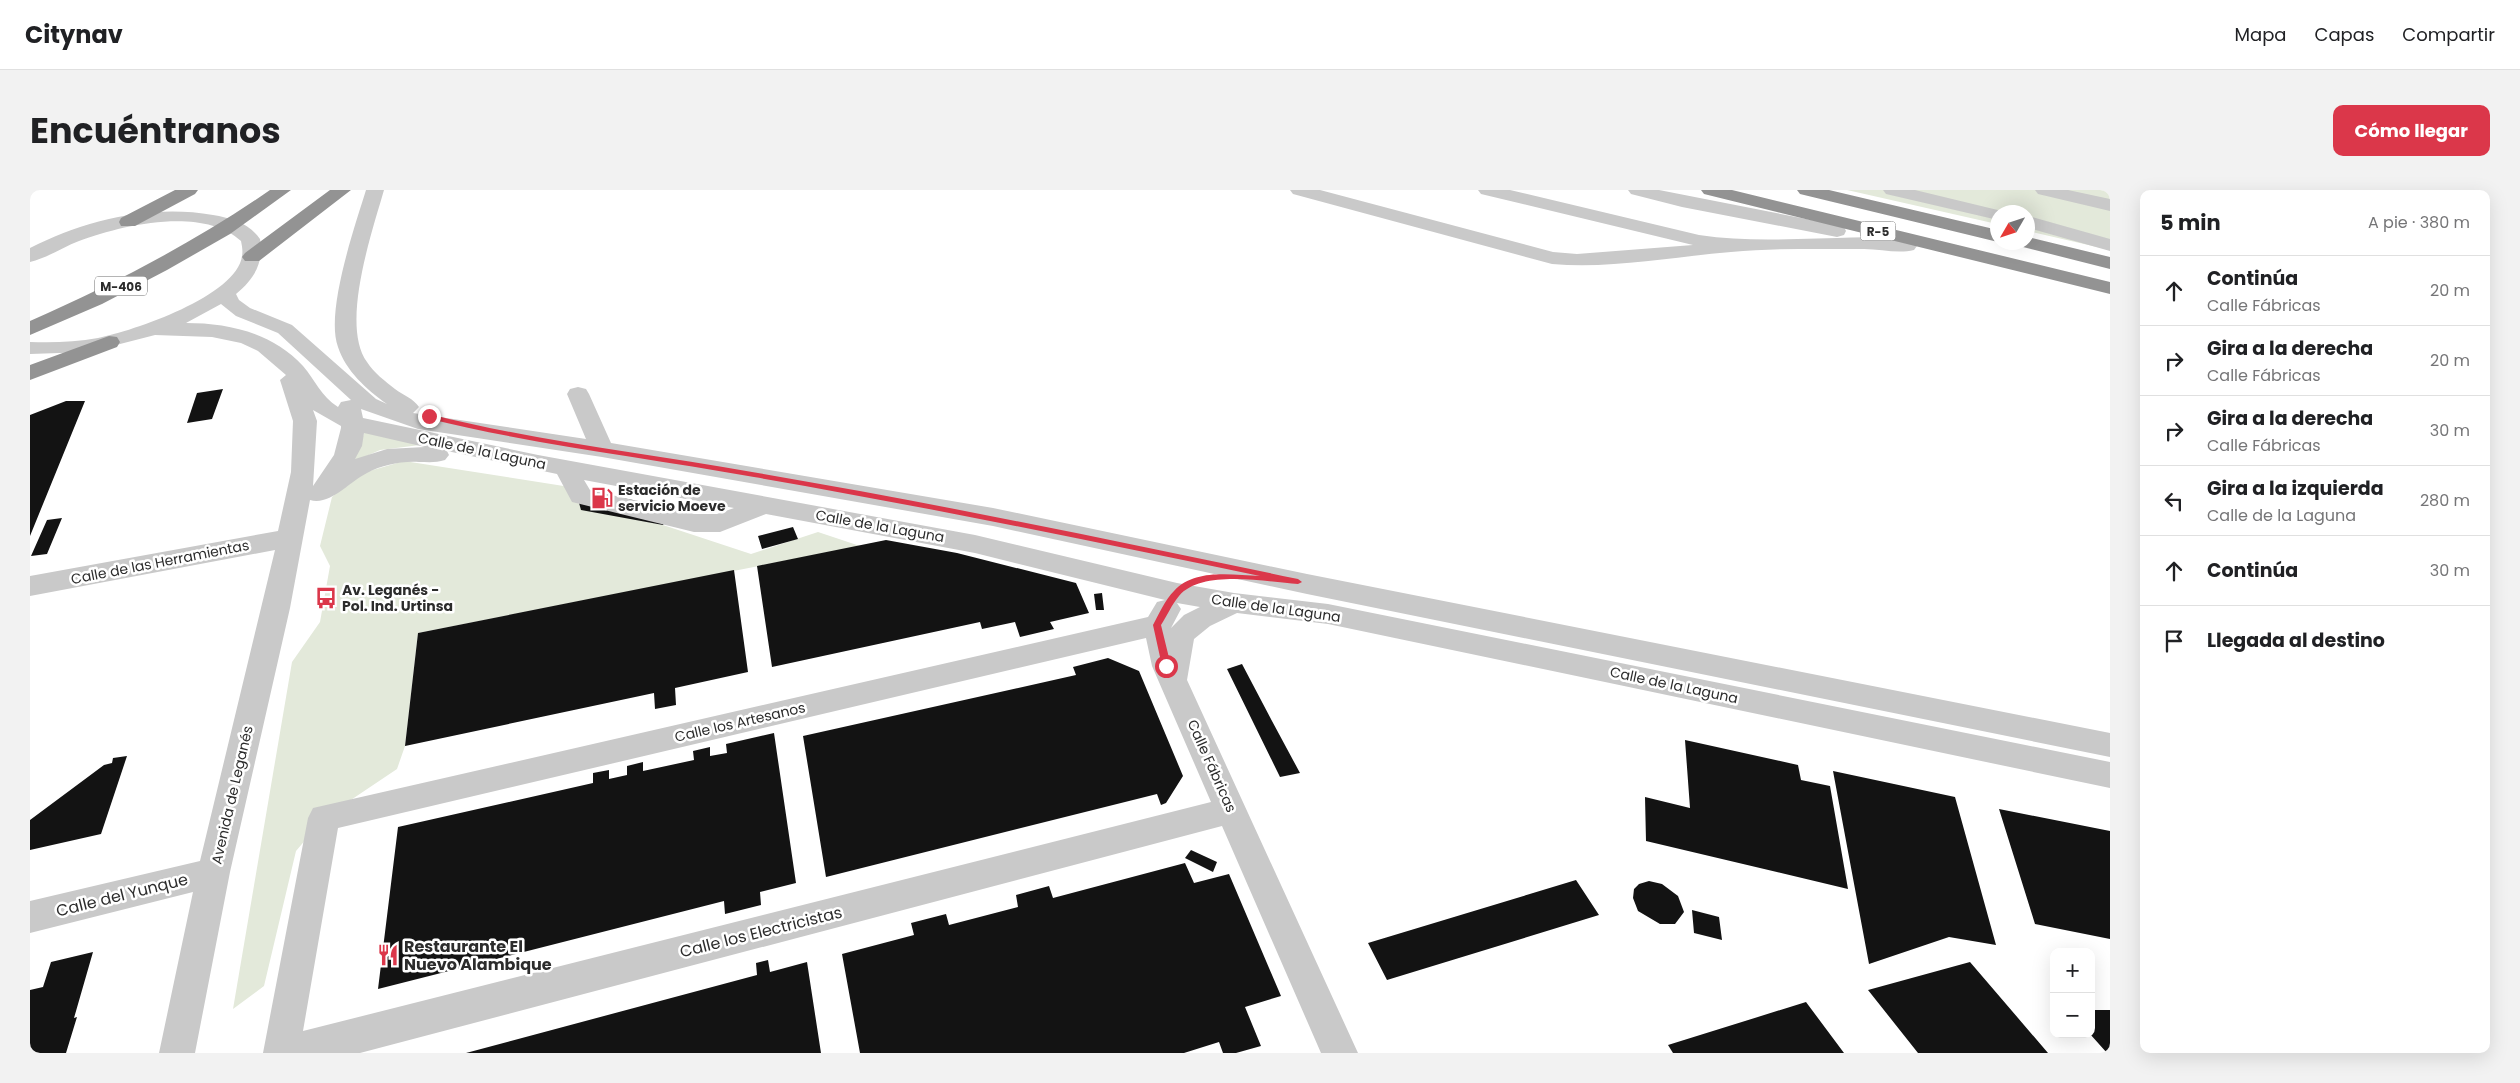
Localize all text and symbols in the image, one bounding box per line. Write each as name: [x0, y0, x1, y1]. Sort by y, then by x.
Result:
text: Citynav: [25, 18, 123, 51]
text: Mapa: [2234, 22, 2287, 47]
text: Capas: [2315, 22, 2374, 47]
text: Compartir: [2402, 22, 2495, 47]
button: Cómo llegar: [2333, 105, 2490, 156]
text: Encuéntranos: [30, 106, 281, 155]
north arrow: [1990, 205, 2035, 250]
text: 5 min: [2160, 208, 2221, 237]
text: A pie · 380 m: [2368, 211, 2470, 234]
road number: R-5: [1860, 221, 1896, 240]
text: Continúa: [2207, 265, 2298, 292]
road number: M-406: [95, 276, 147, 295]
icon: ahead: [2160, 277, 2188, 305]
text: 20 m: [2430, 279, 2470, 302]
text: Calle Fábricas: [2207, 294, 2321, 317]
text: Gira a la derecha: [2207, 335, 2373, 362]
icon: right: [2160, 347, 2188, 375]
text: 20 m: [2430, 349, 2470, 372]
text: Calle Fábricas: [2207, 364, 2321, 387]
route end: [418, 405, 441, 428]
text: Gira a la derecha: [2207, 405, 2373, 432]
icon: right: [2160, 417, 2188, 445]
text: 30 m: [2430, 419, 2470, 442]
street label: Calle de la Laguna: [416, 428, 548, 474]
text: Calle Fábricas: [2207, 434, 2321, 457]
text: Gira a la izquierda: [2207, 475, 2384, 502]
place label: Estación de servicio Moeve: [618, 480, 726, 516]
fuel station icon: Estación de servicio Moeve: [589, 485, 615, 511]
icon: left: [2160, 487, 2188, 515]
text: 280 m: [2420, 489, 2470, 512]
text: Calle de la Laguna: [2207, 504, 2356, 527]
street label: Calle de la Laguna: [814, 505, 946, 547]
street label: Calle de las Herramientas: [69, 535, 251, 589]
icon: ahead: [2160, 557, 2188, 585]
text: Continúa: [2207, 557, 2298, 584]
text: 30 m: [2430, 559, 2470, 582]
place label: Av. Leganés - Pol. Ind. Urtinsa: [342, 580, 453, 616]
bus stop icon: Av. Leganés - Pol. Ind. Urtinsa: [313, 585, 339, 611]
street label: Calle de la Laguna: [1210, 589, 1342, 627]
icon: arrive: [2160, 627, 2188, 655]
text: Llegada al destino: [2207, 627, 2385, 654]
route start: [1155, 655, 1178, 678]
street label: Calle de la Laguna: [1608, 662, 1740, 708]
street label: Calle los Artesanos: [673, 697, 807, 747]
street label: Calle Fábricas: [1183, 716, 1241, 816]
street label: Avenida de Leganés: [206, 724, 258, 866]
street label: Calle del Yunque: [54, 867, 190, 922]
street label: Calle los Electricistas: [677, 901, 845, 963]
place label: Restaurante El Nuevo Alambique: [404, 935, 552, 976]
restaurant icon: Restaurante El Nuevo Alambique: [375, 942, 401, 968]
map controls: [2050, 948, 2095, 1038]
button: +: [2050, 948, 2095, 993]
button: −: [2050, 993, 2095, 1038]

